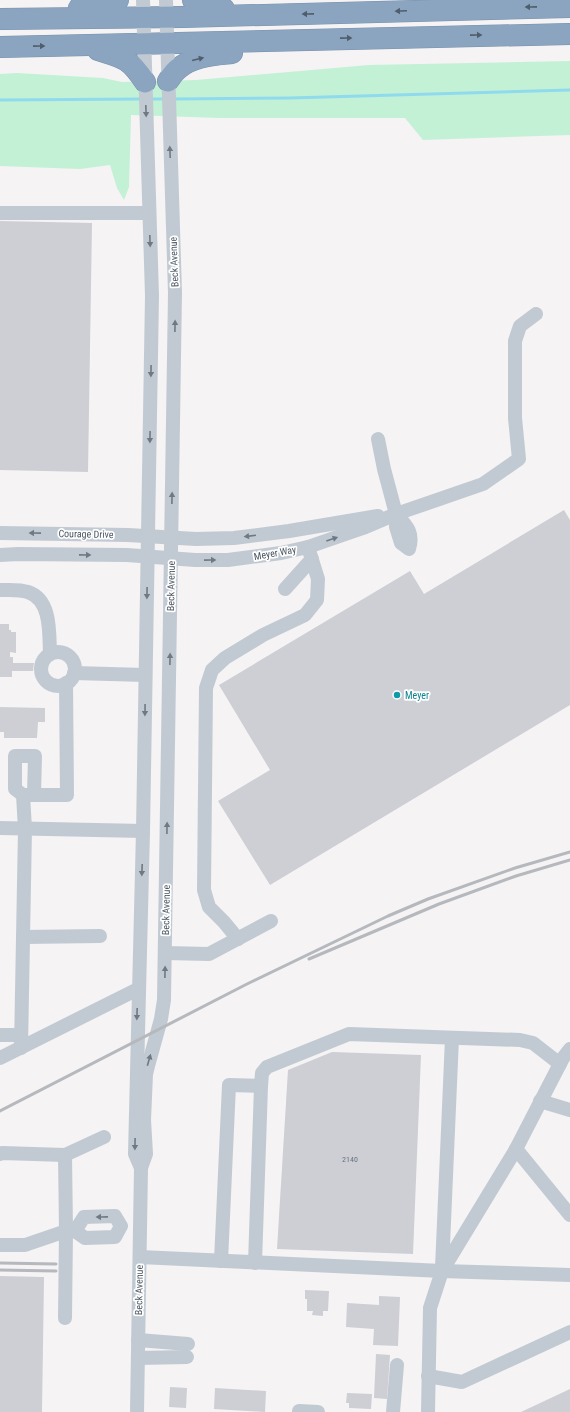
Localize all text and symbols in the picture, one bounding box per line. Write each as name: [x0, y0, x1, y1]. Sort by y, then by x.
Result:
one-way arrow: [525, 4, 537, 11]
one-way arrow: [395, 8, 407, 15]
one-way arrow: [301, 11, 314, 17]
one-way arrow: [470, 32, 482, 39]
one-way arrow: [340, 35, 353, 41]
one-way arrow: [33, 43, 45, 50]
one-way arrow: [192, 56, 204, 62]
one-way arrow: [142, 105, 149, 117]
one-way arrow: [167, 146, 174, 158]
one-way arrow: [147, 235, 153, 248]
street label: Beck Avenue: [168, 236, 180, 287]
one-way arrow: [172, 319, 178, 332]
one-way arrow: [148, 365, 154, 378]
one-way arrow: [147, 431, 153, 444]
one-way arrow: [169, 491, 175, 504]
street label: Courage Drive: [58, 528, 114, 540]
one-way arrow: [28, 530, 41, 536]
one-way arrow: [244, 533, 257, 539]
one-way arrow: [326, 536, 338, 542]
street label: Meyer Way: [253, 544, 297, 562]
one-way arrow: [79, 551, 91, 558]
one-way arrow: [204, 557, 217, 563]
street label: Beck Avenue: [165, 560, 177, 611]
one-way arrow: [144, 587, 150, 600]
one-way arrow: [167, 652, 173, 665]
marker: Meyer: [392, 690, 402, 700]
place label: Meyer: [405, 690, 429, 701]
one-way arrow: [142, 704, 148, 717]
one-way arrow: [164, 821, 170, 834]
one-way arrow: [138, 864, 145, 876]
street label: Beck Avenue: [160, 884, 172, 935]
one-way arrow: [162, 965, 168, 978]
one-way arrow: [134, 1008, 141, 1020]
one-way arrow: [146, 1054, 152, 1066]
one-way arrow: [132, 1138, 138, 1151]
house number: 2140: [342, 1155, 358, 1164]
one-way arrow: [95, 1214, 108, 1220]
street label: Beck Avenue: [133, 1264, 145, 1315]

